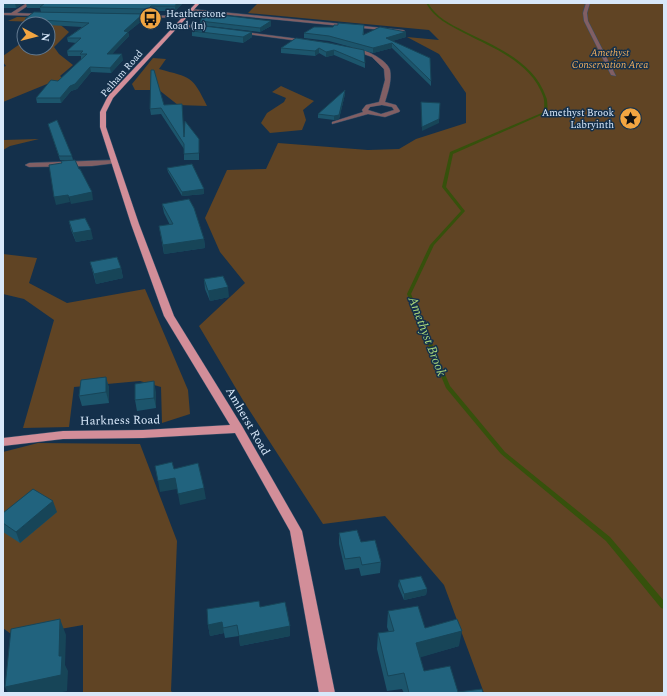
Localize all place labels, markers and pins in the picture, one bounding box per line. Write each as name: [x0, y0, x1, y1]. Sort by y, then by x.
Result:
bus stop icon: Heatherstone Road (In): [138, 6, 164, 32]
place label: Heatherstone Road (In): [166, 6, 226, 34]
place label: Amethyst Brook Labryinth: [542, 105, 614, 133]
place icon: Amethyst Brook Labryinth: [617, 105, 643, 131]

